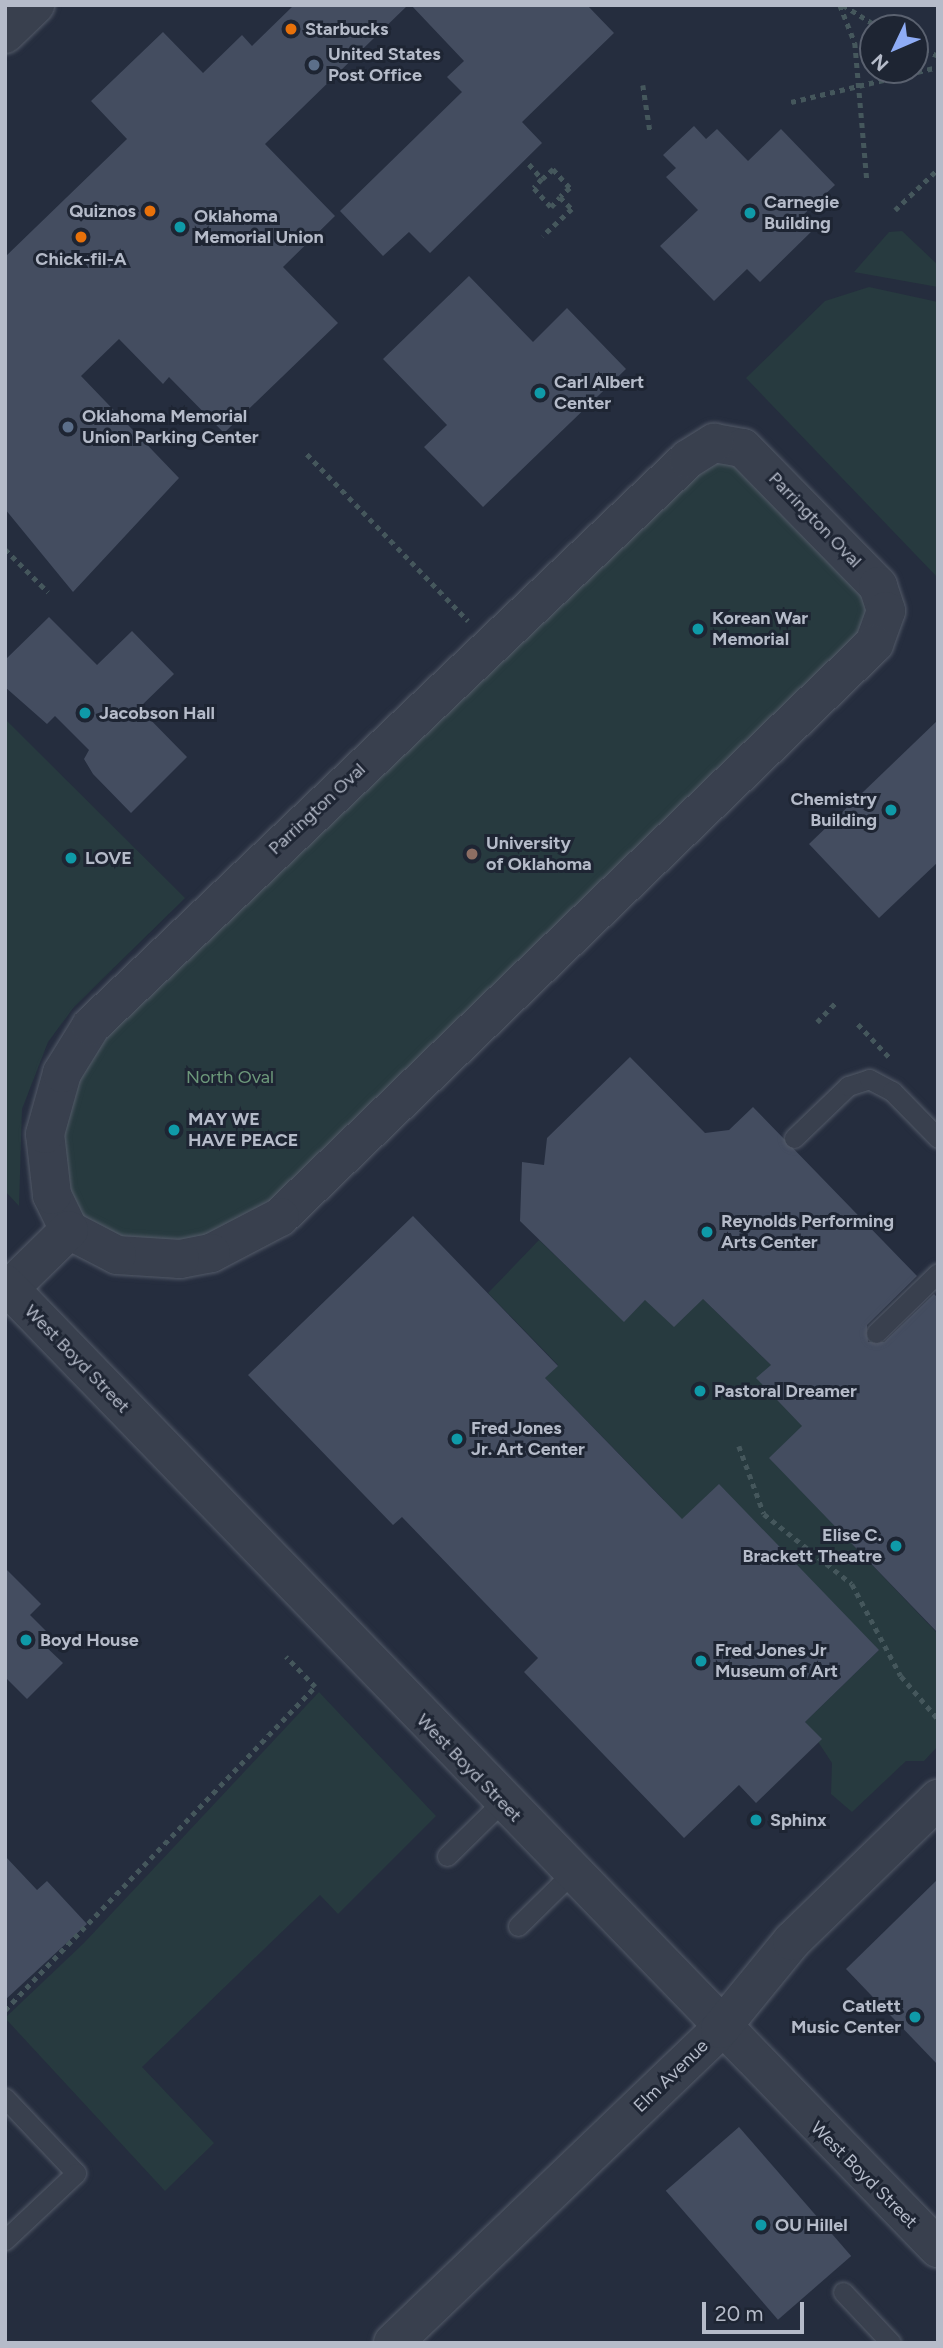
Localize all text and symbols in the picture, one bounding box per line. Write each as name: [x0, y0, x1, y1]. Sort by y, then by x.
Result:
north arrow: [859, 14, 929, 84]
place label: Starbucks: [305, 18, 388, 40]
marker: Starbucks: [283, 21, 299, 37]
place label: United States Post Office: [328, 44, 441, 86]
text: N: [867, 49, 893, 76]
marker: United States Post Office: [306, 57, 322, 73]
place label: Carnegie Building: [764, 192, 839, 234]
place label: Quiznos: [69, 200, 136, 222]
marker: Quiznos: [142, 203, 158, 219]
marker: Carnegie Building: [742, 205, 758, 221]
place label: Oklahoma Memorial Union: [194, 206, 324, 248]
marker: Oklahoma Memorial Union: [172, 219, 188, 235]
marker: Chick-fil-A: [73, 229, 89, 245]
place label: Chick-fil-A: [35, 248, 127, 270]
place label: Carl Albert Center: [554, 372, 644, 414]
marker: Carl Albert Center: [532, 385, 548, 401]
place label: Oklahoma Memorial Union Parking Center: [82, 406, 259, 448]
marker: Oklahoma Memorial Union Parking Center: [60, 419, 76, 435]
street label: Parrington Oval: [764, 468, 866, 572]
place label: Korean War Memorial: [712, 608, 808, 650]
marker: Korean War Memorial: [690, 621, 706, 637]
place label: Jacobson Hall: [99, 702, 215, 724]
marker: Jacobson Hall: [77, 705, 93, 721]
street label: Parrington Oval: [264, 759, 370, 859]
place label: Chemistry Building: [790, 789, 877, 832]
marker: Chemistry Building: [883, 802, 899, 818]
place label: University of Oklahoma: [486, 833, 592, 876]
marker: University of Oklahoma: [464, 846, 480, 862]
place label: LOVE: [85, 847, 132, 869]
marker: LOVE: [63, 850, 79, 866]
park label: North Oval: [186, 1066, 274, 1088]
place label: MAY WE HAVE PEACE: [188, 1109, 298, 1152]
marker: MAY WE HAVE PEACE: [166, 1122, 182, 1138]
place label: Reynolds Performing Arts Center: [721, 1211, 894, 1254]
marker: Reynolds Performing Arts Center: [699, 1224, 715, 1240]
street label: West Boyd Street: [20, 1300, 134, 1418]
place label: Pastoral Dreamer: [714, 1380, 857, 1402]
marker: Pastoral Dreamer: [692, 1383, 708, 1399]
place label: Fred Jones Jr. Art Center: [471, 1418, 585, 1460]
marker: Fred Jones Jr. Art Center: [449, 1431, 465, 1447]
place label: Elise C. Brackett Theatre: [742, 1525, 882, 1568]
marker: Elise C. Brackett Theatre: [888, 1538, 904, 1554]
place label: Boyd House: [40, 1629, 139, 1651]
marker: Boyd House: [18, 1632, 34, 1648]
place label: Fred Jones Jr Museum of Art: [715, 1640, 838, 1682]
marker: Fred Jones Jr Museum of Art: [693, 1653, 709, 1669]
street label: West Boyd Street: [412, 1709, 526, 1827]
place label: Sphinx: [770, 1809, 827, 1831]
marker: Sphinx: [748, 1812, 764, 1828]
place label: Catlett Music Center: [791, 1996, 901, 2038]
marker: Catlett Music Center: [907, 2009, 923, 2025]
street label: Elm Avenue: [629, 2035, 713, 2117]
street label: West Boyd Street: [806, 2117, 922, 2233]
place label: OU Hillel: [775, 2214, 848, 2236]
marker: OU Hillel: [753, 2217, 769, 2233]
scale bar: [705, 2288, 806, 2332]
text: 20 m: [715, 2301, 763, 2326]

